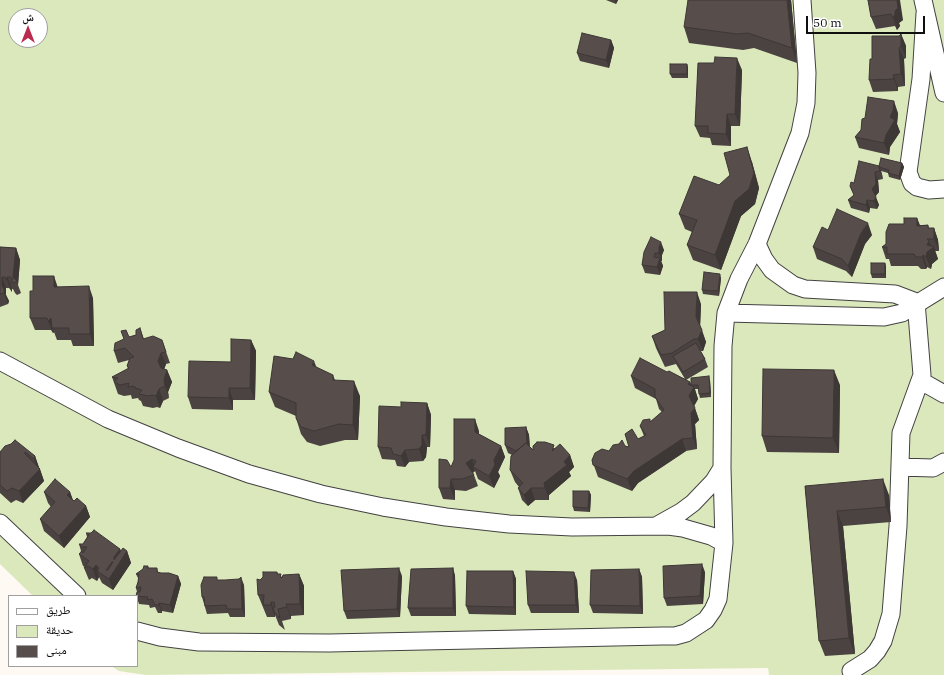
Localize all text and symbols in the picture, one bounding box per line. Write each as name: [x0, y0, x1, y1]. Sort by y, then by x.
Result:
north arrow: [8, 8, 48, 48]
scale bar: [808, 8, 927, 34]
text: ش: [22, 10, 34, 24]
text: 50 m: [813, 15, 842, 30]
legend: [8, 595, 138, 667]
text: طريق: [46, 602, 71, 617]
text: حديقة: [46, 622, 74, 637]
text: مبنى: [46, 642, 67, 657]

